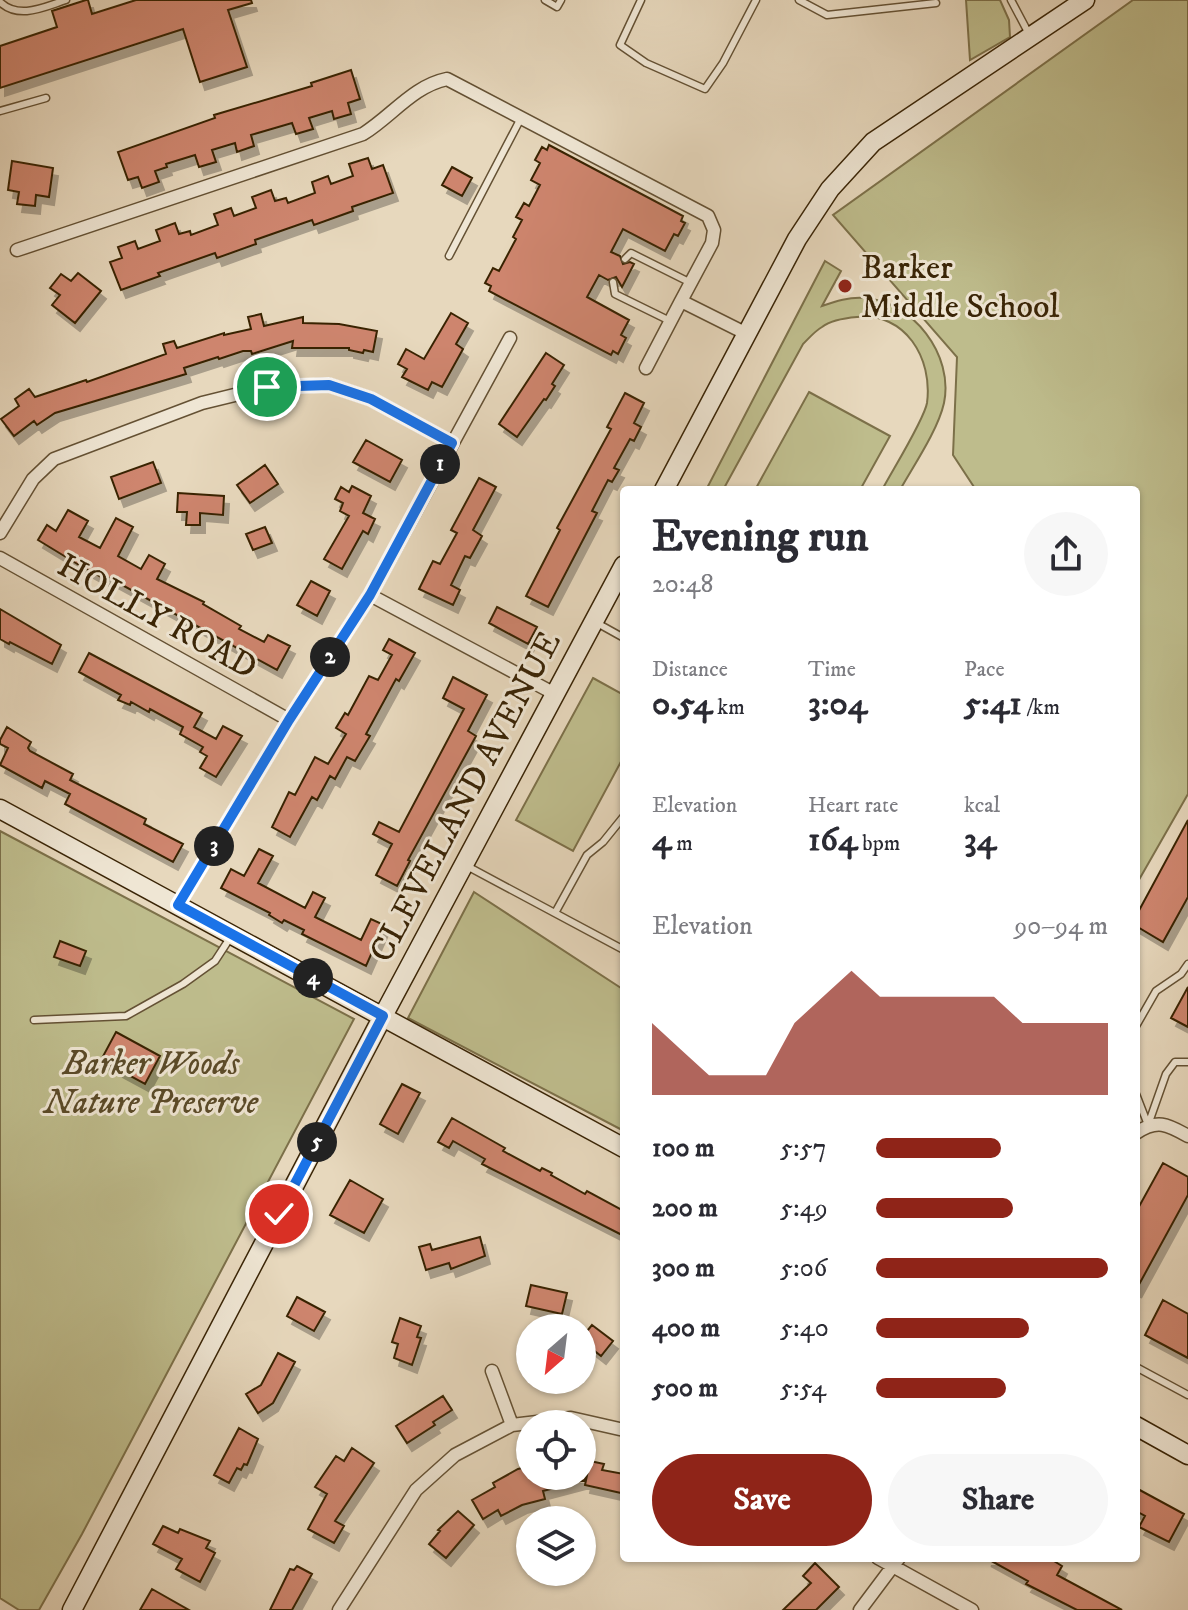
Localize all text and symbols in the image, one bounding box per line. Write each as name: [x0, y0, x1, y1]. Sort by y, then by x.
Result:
place label: Barker Middle School: [861, 247, 1060, 328]
marker: Barker Middle School: [836, 277, 854, 295]
pin: [233, 353, 301, 421]
icon: arrive: [245, 365, 289, 409]
pin: 1: [420, 444, 460, 484]
text: 1: [436, 450, 444, 477]
text: Evening run: [652, 510, 869, 565]
button: share: [1024, 512, 1108, 596]
street label: HOLLY ROAD: [50, 545, 264, 689]
text: 20:48: [652, 568, 714, 601]
street label: CLEVELAND AVENUE: [361, 624, 571, 970]
pin: 2: [310, 637, 350, 677]
text: 2: [325, 643, 335, 670]
text: Distance: [652, 656, 728, 683]
text: Time: [808, 656, 856, 683]
text: Pace: [964, 656, 1005, 683]
text: 0.54: [652, 683, 713, 725]
text: 3:04: [808, 683, 867, 725]
text: 5:41: [964, 683, 1022, 725]
text: km: [713, 694, 745, 721]
text: /km: [1022, 694, 1060, 721]
text: Elevation: [652, 792, 737, 819]
text: Heart rate: [808, 792, 898, 819]
text: kcal: [964, 792, 1000, 819]
text: 4: [652, 819, 672, 861]
text: 164: [808, 819, 858, 861]
text: 34: [964, 819, 996, 861]
pin: 3: [194, 826, 234, 866]
text: m: [672, 830, 693, 857]
text: bpm: [858, 830, 900, 857]
text: 3: [210, 832, 218, 859]
text: Elevation: [652, 910, 753, 943]
text: 90–94 m: [1014, 910, 1108, 943]
pin: 4: [293, 958, 333, 998]
text: 4: [307, 964, 319, 991]
park label: Barker Woods Nature Preserve: [42, 1043, 259, 1124]
pin: 5: [297, 1122, 337, 1162]
text: 5: [312, 1128, 322, 1155]
text: 100 m: [652, 1132, 715, 1165]
text: 5:57: [780, 1132, 826, 1165]
pin: [245, 1180, 313, 1248]
icon: check: [257, 1192, 301, 1236]
text: 200 m: [652, 1192, 718, 1225]
text: 5:49: [780, 1192, 828, 1225]
text: 300 m: [652, 1252, 715, 1285]
text: 5:06: [780, 1252, 827, 1285]
text: 400 m: [652, 1312, 720, 1345]
text: 5:40: [780, 1312, 829, 1345]
north arrow: [516, 1314, 596, 1394]
map controls: [516, 1314, 596, 1586]
text: 500 m: [652, 1372, 718, 1405]
text: 5:54: [780, 1372, 826, 1405]
button: locate: [516, 1410, 596, 1490]
button: Save: [652, 1454, 872, 1546]
button: Share: [888, 1454, 1108, 1546]
button: layers: [516, 1506, 596, 1586]

